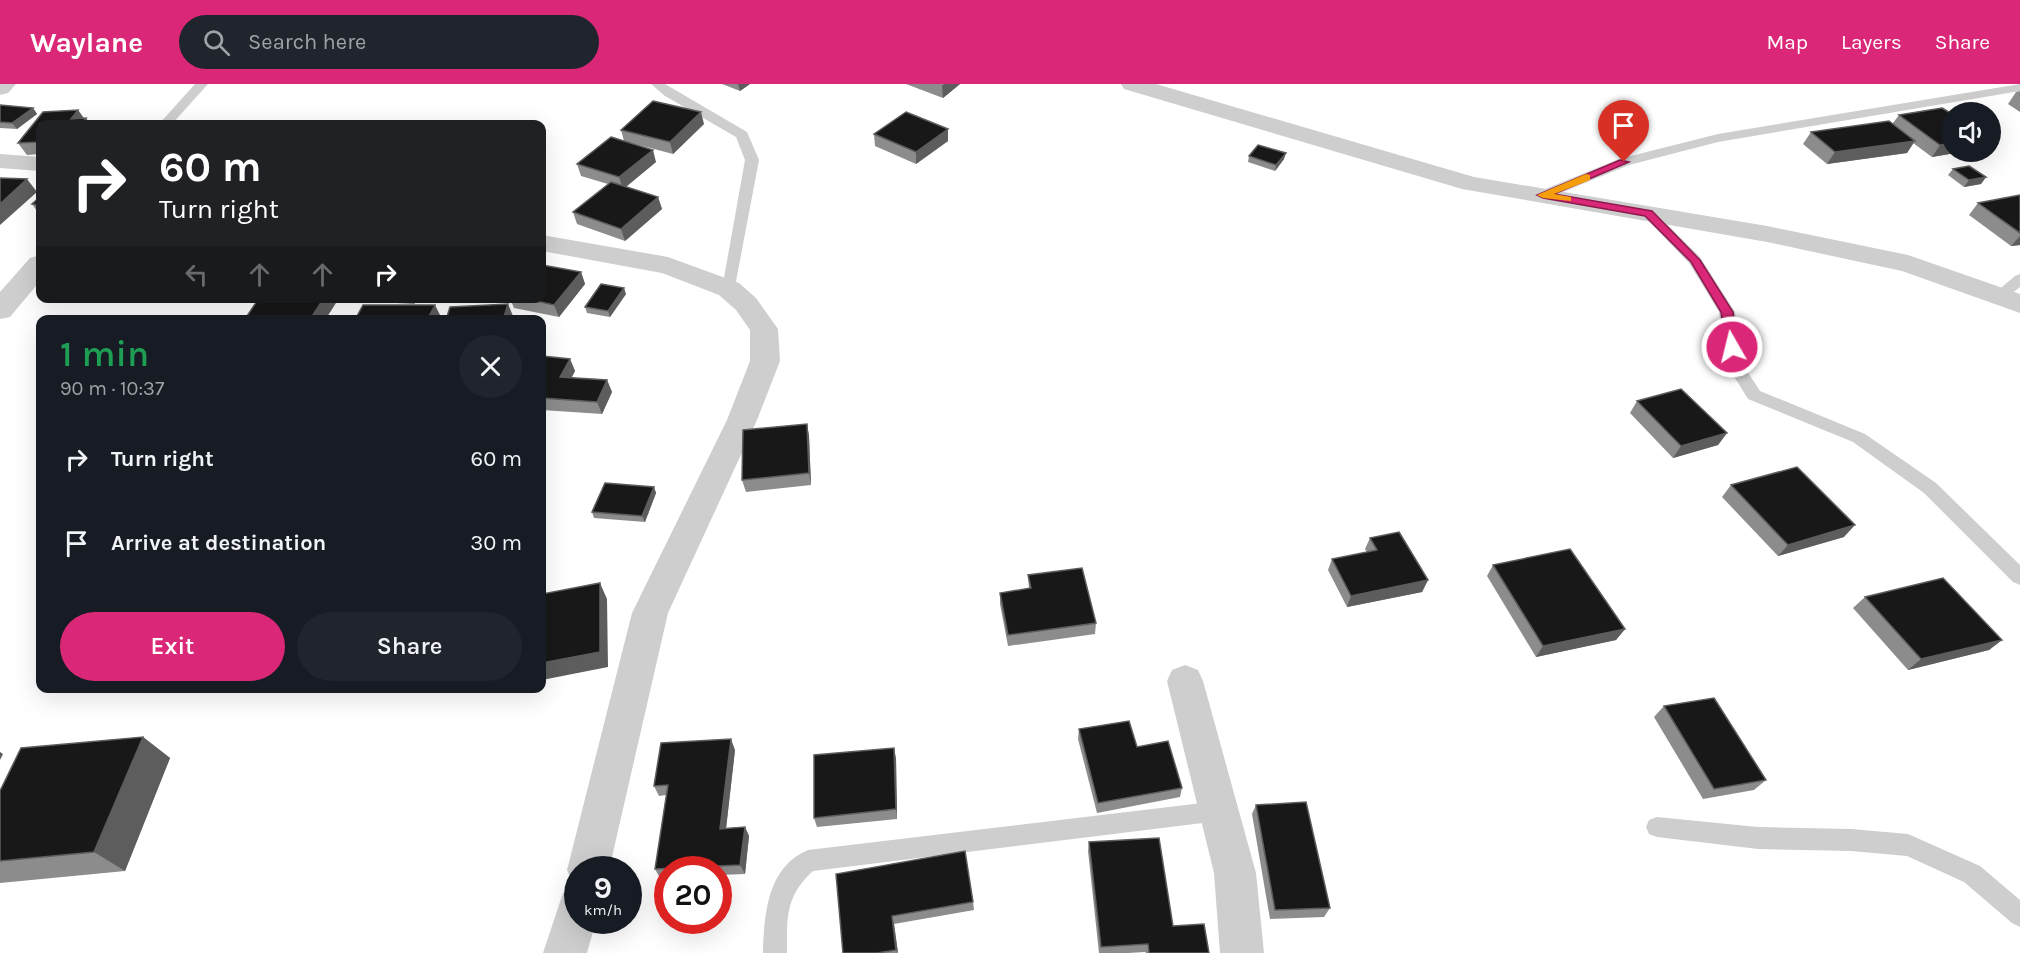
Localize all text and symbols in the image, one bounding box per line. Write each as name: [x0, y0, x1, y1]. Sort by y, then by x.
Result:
search box: [179, 15, 599, 69]
text: Waylane: [30, 26, 143, 59]
icon: search: [200, 26, 233, 59]
text: Search here: [248, 29, 366, 55]
text: Map: [1766, 30, 1808, 54]
text: Layers: [1841, 30, 1902, 54]
text: Share: [1935, 30, 1990, 54]
pin: [1598, 100, 1649, 162]
map controls: [1941, 102, 2001, 162]
button: sound: [1941, 102, 2001, 162]
icon: arrive: [1607, 109, 1640, 142]
text: 60 m: [159, 142, 262, 192]
icon: right: [60, 144, 138, 222]
text: Turn right: [159, 193, 279, 225]
icon: left: [180, 258, 213, 291]
icon: ahead: [243, 258, 276, 291]
icon: ahead: [306, 258, 339, 291]
icon: right: [369, 258, 402, 291]
position arrow: [1700, 315, 1764, 379]
text: 1 min: [60, 333, 149, 375]
button: close: [459, 335, 522, 398]
text: 90 m · 10:37: [60, 377, 164, 400]
icon: right: [60, 443, 93, 476]
text: Turn right: [111, 446, 214, 472]
text: 60 m: [471, 446, 522, 472]
icon: arrive: [60, 527, 93, 560]
text: Arrive at destination: [111, 530, 326, 556]
text: 30 m: [470, 530, 522, 556]
button: Exit: [60, 612, 285, 681]
button: Share: [297, 612, 522, 681]
speed limit sign: 20: [654, 856, 732, 934]
text: 9: [594, 870, 612, 906]
text: km/h: [584, 901, 622, 919]

